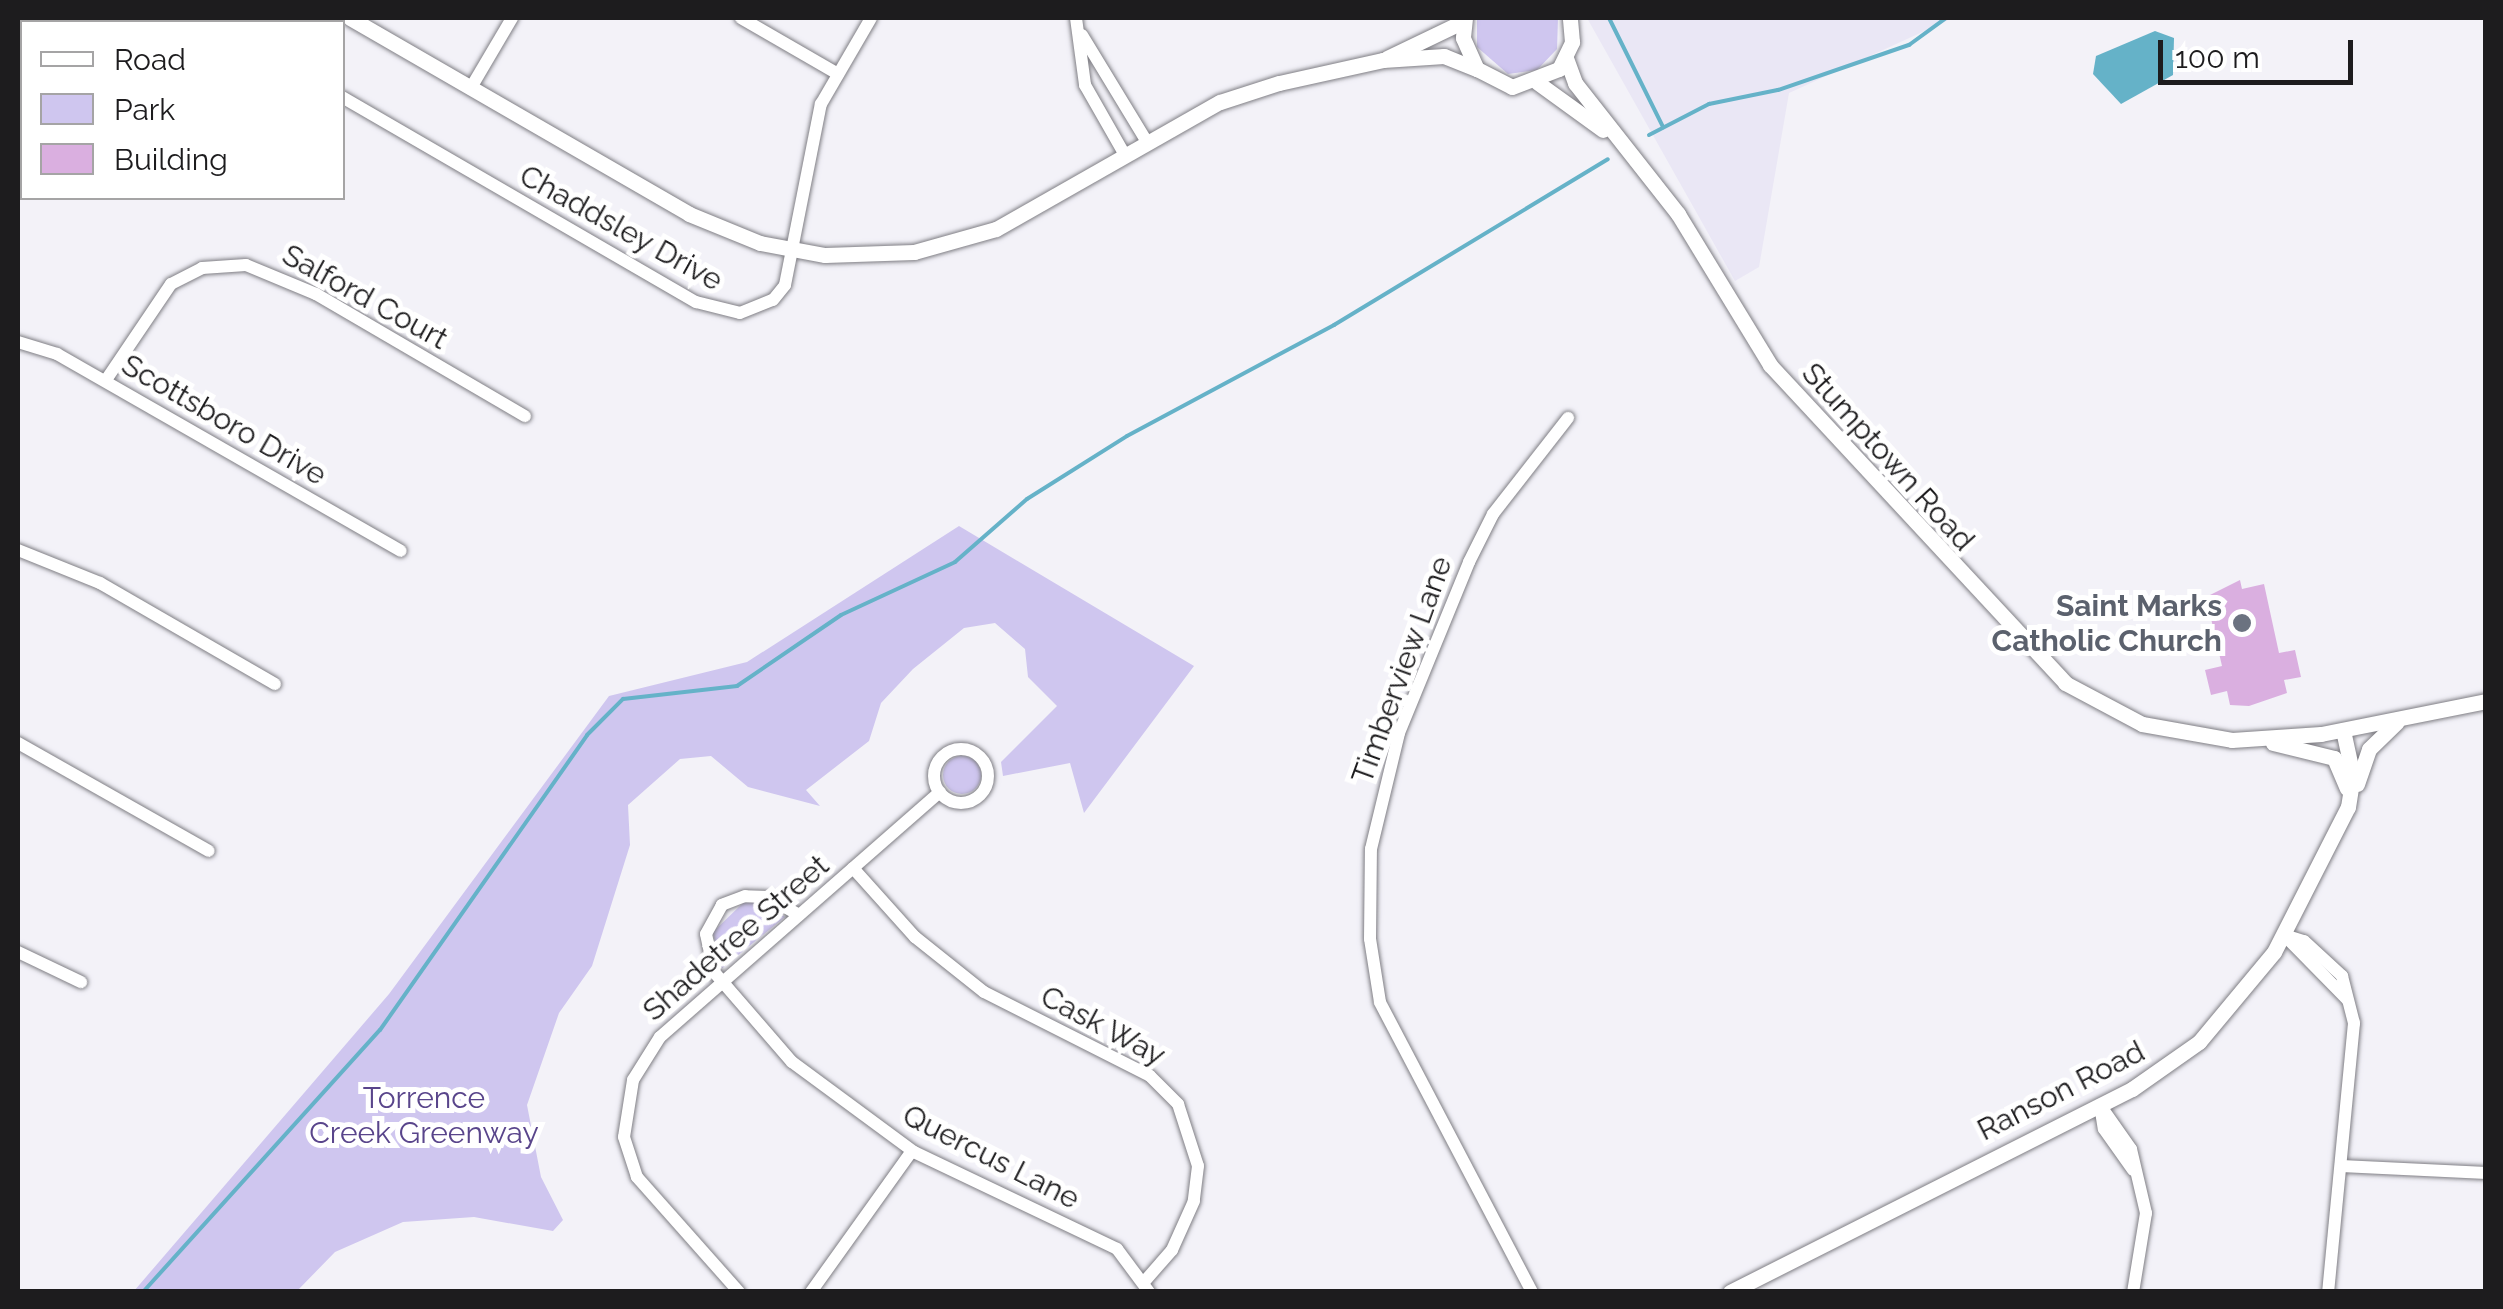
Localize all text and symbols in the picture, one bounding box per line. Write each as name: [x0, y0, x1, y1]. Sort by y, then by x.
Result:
legend: [20, 20, 345, 200]
scale bar: [2163, 20, 2358, 82]
text: 100 m: [2175, 40, 2260, 75]
text: Road: [114, 42, 186, 77]
text: Park: [114, 92, 175, 127]
text: Building: [114, 142, 228, 177]
street label: Chaddsley Drive: [513, 157, 729, 299]
street label: Salford Court: [276, 237, 454, 357]
street label: Scottsboro Drive: [115, 347, 333, 493]
street label: Stumptown Road: [1794, 356, 1982, 558]
street label: Timberview Lane: [1344, 551, 1460, 789]
place label: Saint Marks Catholic Church: [1992, 588, 2222, 658]
marker: Saint Marks Catholic Church: [2231, 612, 2253, 634]
street label: Shadetree Street: [636, 848, 836, 1028]
street label: Cask Way: [1034, 978, 1172, 1074]
street label: Ranson Road: [1971, 1034, 2151, 1148]
park label: Torrence Creek Greenway: [309, 1080, 539, 1150]
street label: Quercus Lane: [897, 1097, 1085, 1217]

